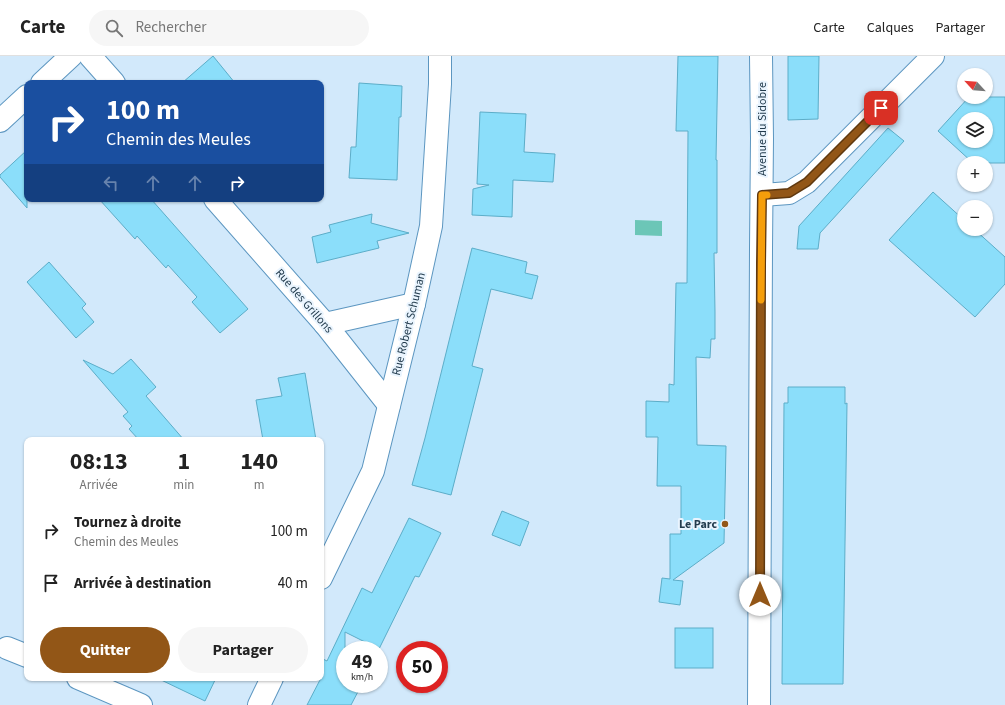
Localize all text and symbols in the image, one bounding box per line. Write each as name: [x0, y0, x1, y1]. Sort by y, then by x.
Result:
search box: [89, 10, 369, 46]
text: Carte: [20, 14, 65, 41]
icon: search: [103, 17, 125, 39]
text: Rechercher: [135, 17, 206, 38]
text: Carte: [813, 18, 845, 38]
text: Calques: [867, 18, 914, 38]
text: Partager: [936, 18, 985, 38]
north arrow: [957, 68, 993, 104]
map controls: [957, 68, 993, 236]
street label: Avenue du Sidobre: [754, 82, 771, 176]
text: 100 m: [106, 90, 180, 130]
pin: [864, 91, 898, 125]
icon: right: [40, 96, 92, 148]
icon: arrive: [870, 97, 892, 119]
button: layers: [957, 112, 993, 148]
text: Chemin des Meules: [106, 127, 251, 152]
button: +: [957, 156, 993, 192]
icon: left: [100, 172, 122, 194]
icon: ahead: [142, 172, 164, 194]
icon: ahead: [184, 172, 206, 194]
icon: right: [226, 172, 248, 194]
button: −: [957, 200, 993, 236]
street label: Rue des Grillons: [271, 265, 337, 337]
street label: Rue Robert Schuman: [388, 271, 430, 377]
text: 08:13: [70, 444, 128, 479]
text: 1: [178, 444, 190, 479]
text: 140: [240, 444, 278, 479]
text: Arrivée: [80, 476, 118, 494]
text: min: [173, 476, 194, 494]
text: m: [254, 476, 265, 494]
text: Tournez à droite: [74, 512, 181, 533]
place label: Le Parc: [679, 516, 717, 533]
marker: Le Parc: [720, 519, 730, 529]
icon: right: [40, 520, 62, 542]
text: 100 m: [270, 521, 308, 542]
text: Chemin des Meules: [74, 533, 179, 551]
icon: arrive: [40, 572, 62, 594]
text: Arrivée à destination: [74, 573, 211, 594]
text: 40 m: [278, 573, 308, 594]
position arrow: [739, 574, 781, 616]
button: Quitter: [40, 627, 170, 673]
button: Partager: [178, 627, 308, 673]
speed limit sign: 50: [396, 641, 448, 693]
text: 49: [351, 648, 373, 676]
text: km/h: [351, 670, 373, 684]

